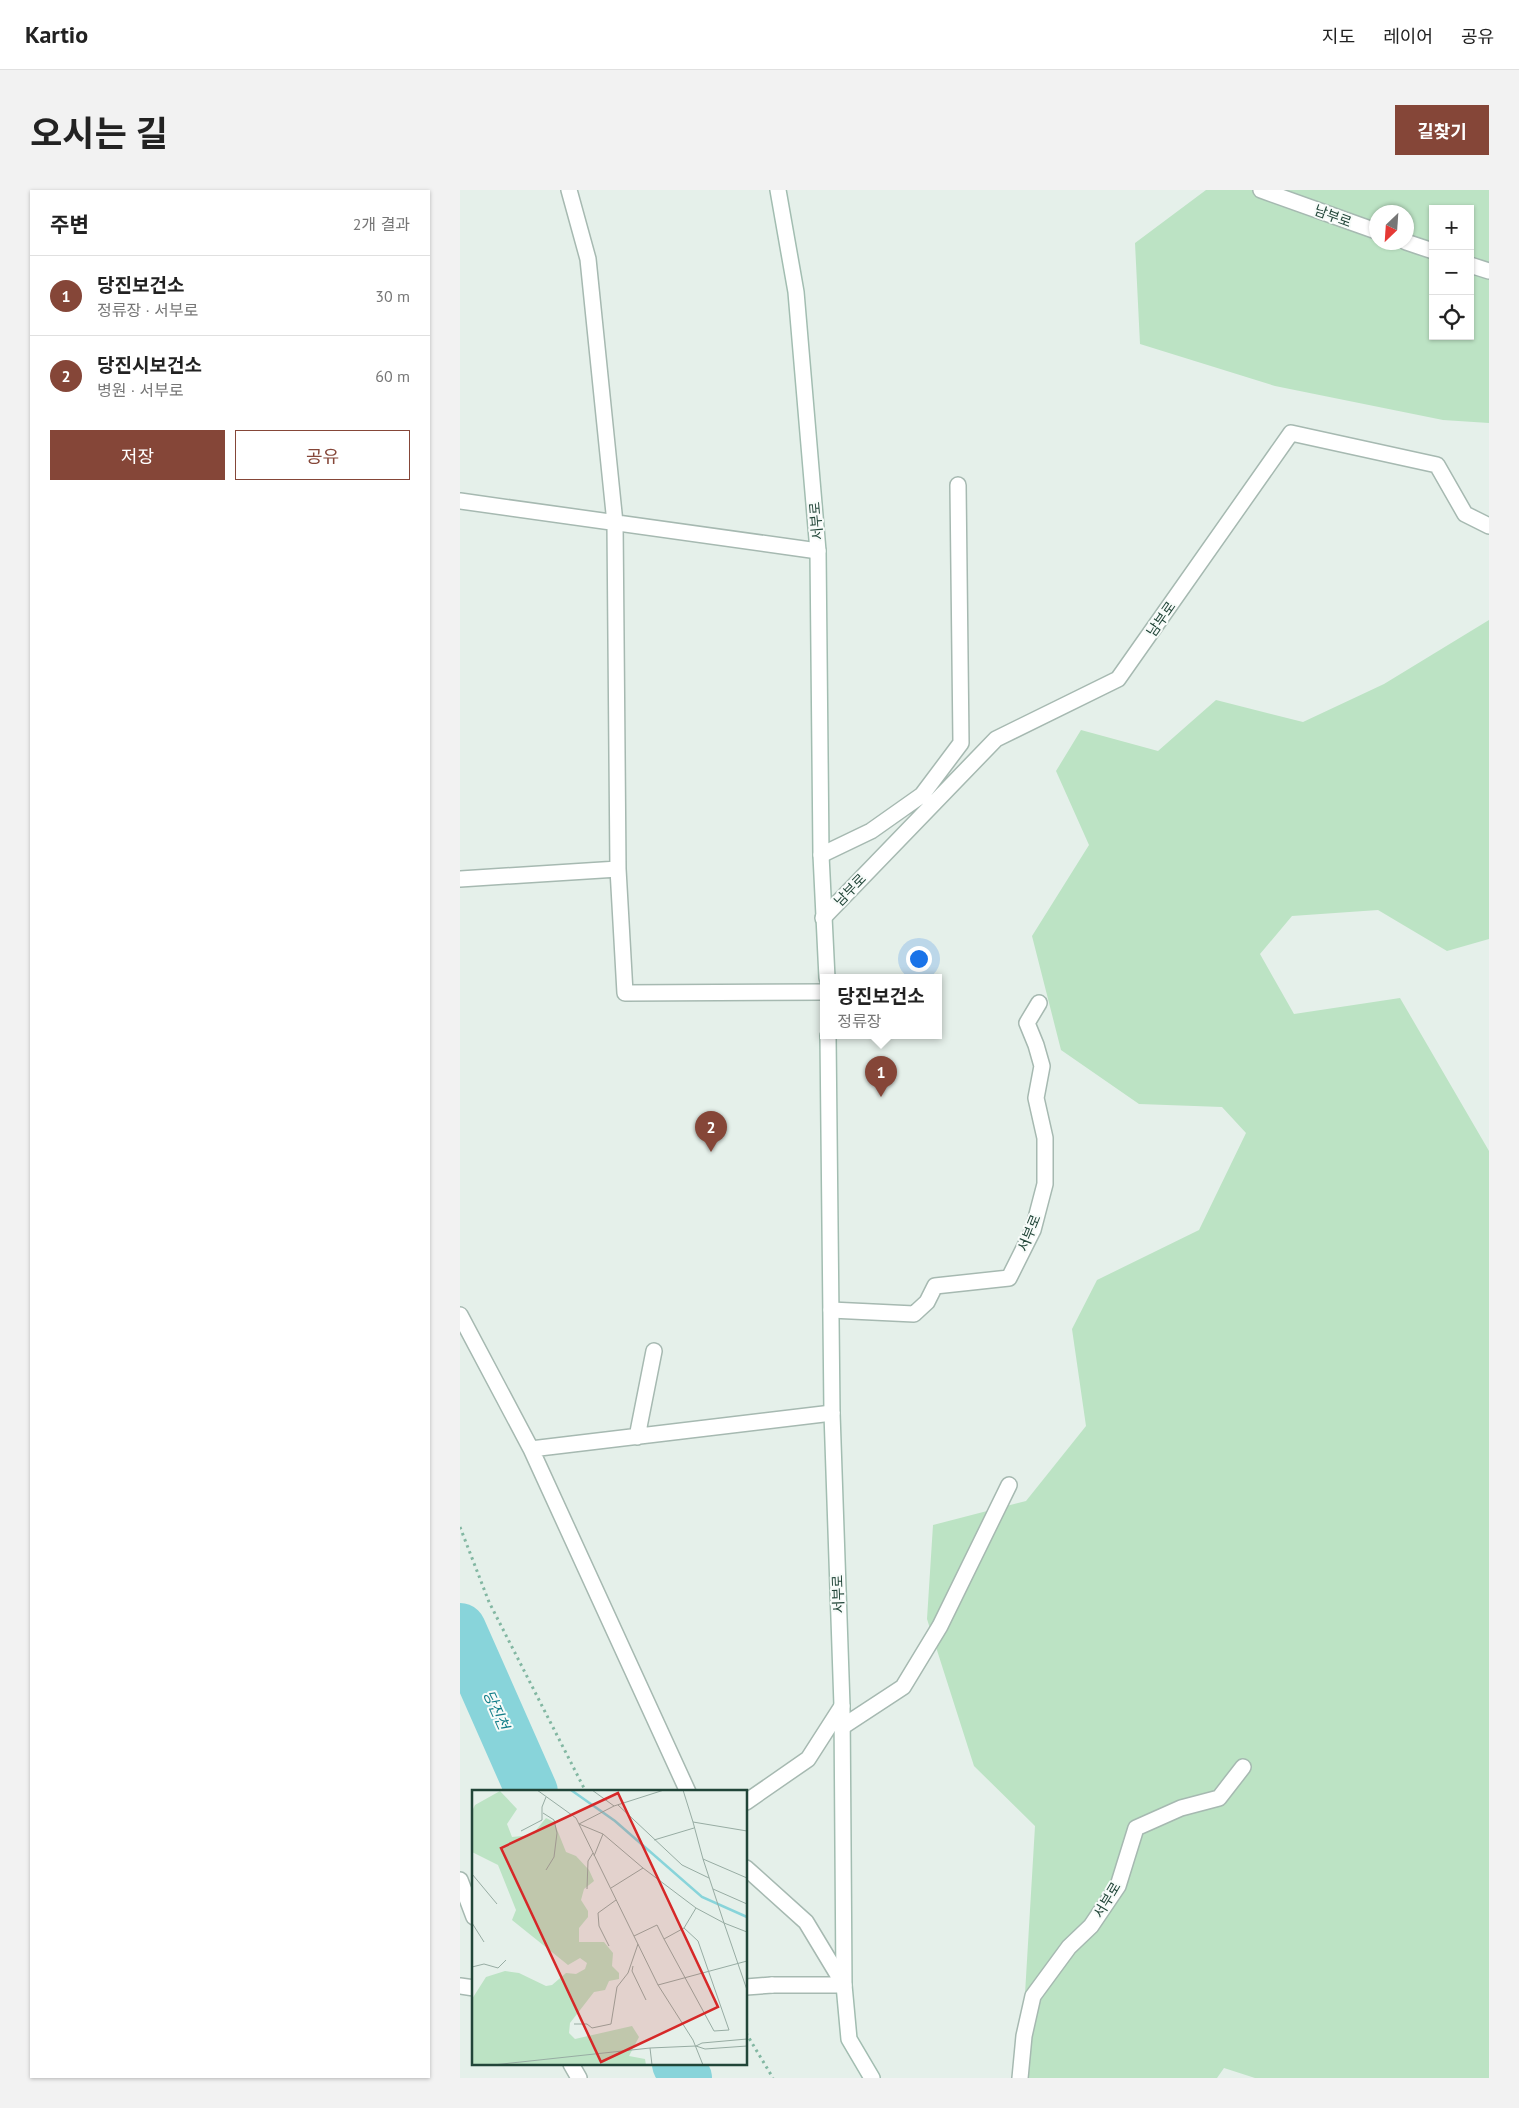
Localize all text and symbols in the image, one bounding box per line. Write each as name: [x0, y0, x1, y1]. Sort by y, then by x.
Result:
text: Kartio: [25, 19, 88, 50]
text: 지도: [1322, 25, 1355, 48]
text: 레이어: [1383, 25, 1433, 48]
text: 공유: [1461, 25, 1494, 48]
button: 길찾기: [1395, 105, 1489, 155]
text: 오시는 길: [30, 110, 168, 156]
street label: 남부로: [1312, 201, 1354, 231]
north arrow: [1369, 205, 1414, 250]
map controls: [1429, 205, 1474, 340]
button: +: [1429, 205, 1474, 250]
text: 주변: [50, 211, 89, 238]
text: 2개 결과: [353, 214, 410, 234]
button: −: [1429, 250, 1474, 295]
text: 당진보건소: [97, 273, 184, 297]
text: 1: [61, 286, 71, 306]
text: 30 m: [375, 286, 410, 306]
button: locate: [1429, 295, 1474, 340]
text: 정류장 · 서부로: [97, 300, 198, 320]
text: 당진시보건소: [97, 353, 202, 377]
text: 2: [61, 366, 71, 386]
text: 60 m: [375, 366, 410, 386]
text: 병원 · 서부로: [97, 380, 183, 400]
button: 저장: [50, 430, 225, 480]
button: 공유: [235, 430, 410, 480]
street label: 서부로: [805, 501, 827, 541]
street label: 남부로: [1143, 598, 1180, 640]
street label: 남부로: [830, 870, 870, 910]
your location: [906, 946, 932, 972]
popup: [820, 974, 942, 1039]
text: 당진보건소: [837, 984, 925, 1008]
text: 정류장: [837, 1011, 881, 1031]
pin: 1: [865, 1056, 897, 1097]
pin: 2: [695, 1111, 727, 1152]
street label: 서부로: [1013, 1212, 1045, 1254]
street label: 서부로: [828, 1574, 848, 1614]
water label: 당진천: [479, 1687, 514, 1735]
inset map: [472, 1790, 748, 2066]
street label: 서부로: [1089, 1879, 1125, 1921]

